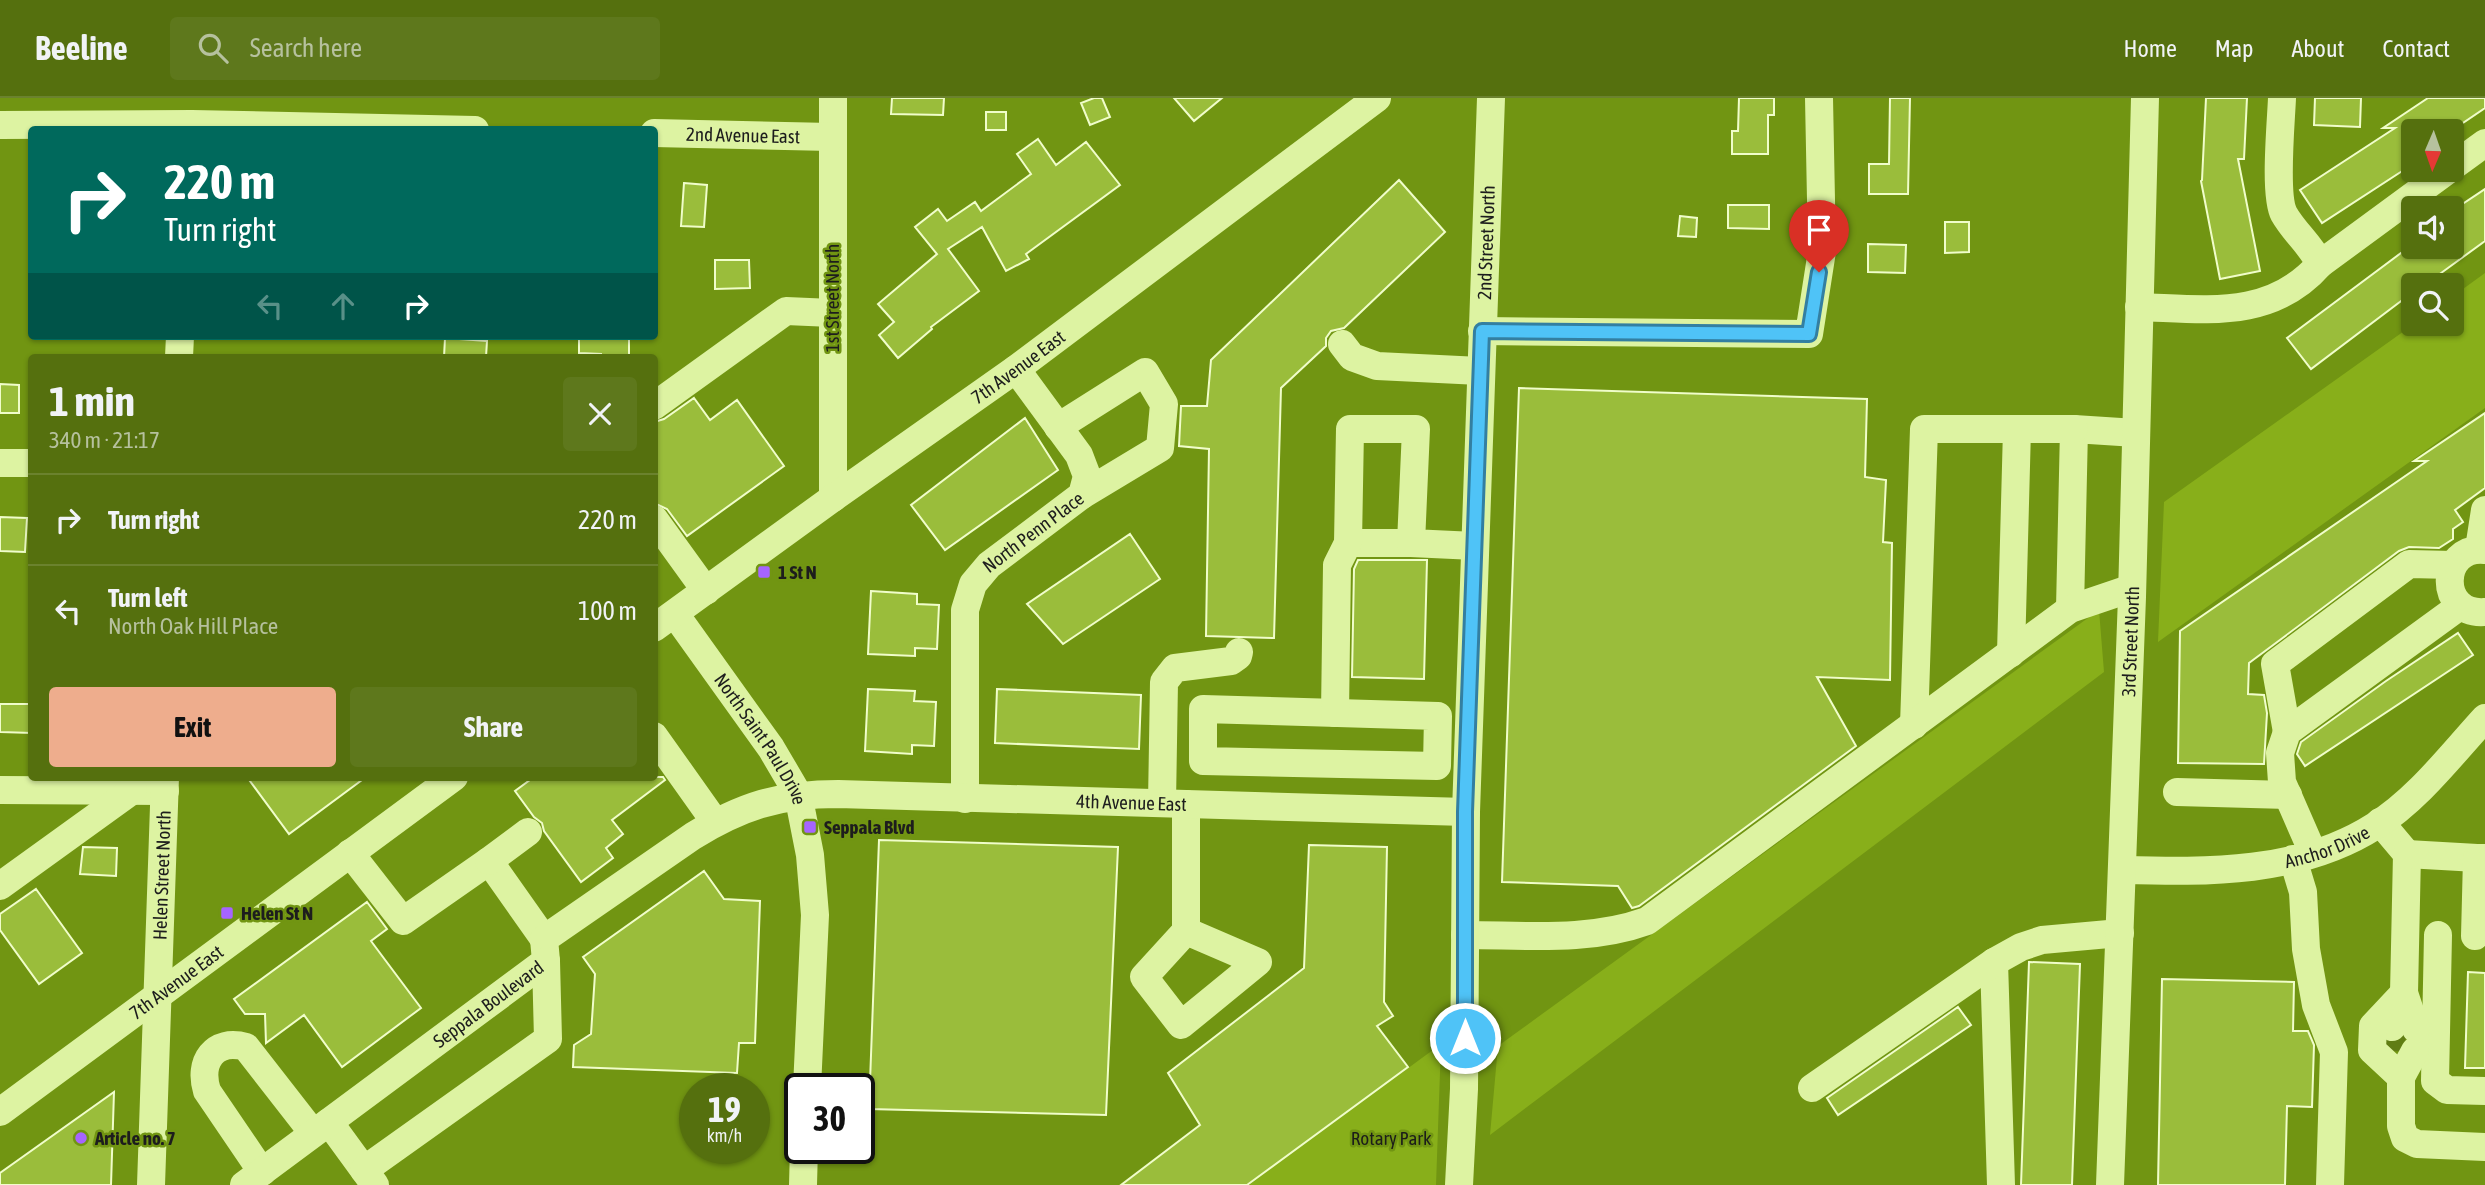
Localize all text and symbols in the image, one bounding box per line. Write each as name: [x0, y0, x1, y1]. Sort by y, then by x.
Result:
search box: [170, 17, 660, 80]
text: Beeline: [35, 29, 128, 67]
icon: search: [194, 29, 232, 67]
text: Search here: [250, 33, 362, 63]
text: Home: [2123, 35, 2177, 62]
text: Map: [2215, 35, 2253, 62]
text: About: [2291, 35, 2344, 62]
text: Contact: [2382, 35, 2450, 62]
north arrow: [2401, 119, 2464, 182]
map controls: [2401, 119, 2464, 336]
street label: 2nd Avenue East: [686, 123, 800, 147]
text: 220 m: [164, 153, 275, 209]
icon: right: [49, 154, 140, 245]
street label: 2nd Street North: [1473, 185, 1499, 300]
button: sound: [2401, 196, 2464, 259]
pin: [1789, 200, 1849, 272]
text: Turn right: [164, 211, 277, 248]
icon: arrive: [1800, 211, 1838, 249]
street label: 1st Street North: [821, 244, 843, 352]
button: search: [2401, 273, 2464, 336]
icon: left: [251, 287, 289, 325]
icon: ahead: [324, 287, 362, 325]
icon: right: [397, 287, 435, 325]
street label: 7th Avenue East: [967, 325, 1069, 408]
text: 1 min: [49, 377, 135, 425]
button: close: [563, 377, 637, 451]
text: 340 m · 21:17: [49, 427, 160, 453]
street label: North Penn Place: [978, 487, 1088, 577]
icon: right: [49, 501, 87, 539]
text: Turn right: [108, 505, 199, 535]
text: 220 m: [578, 505, 637, 535]
place label: 1 St N: [778, 561, 817, 583]
marker: 1 St N: [756, 564, 772, 580]
text: Turn left: [108, 583, 188, 613]
street label: 3rd Street North: [2117, 586, 2143, 697]
icon: left: [49, 592, 87, 630]
text: 100 m: [578, 596, 637, 626]
text: North Oak Hill Place: [108, 613, 278, 639]
street label: North Saint Paul Drive: [710, 669, 811, 806]
button: Exit: [49, 687, 336, 767]
button: Share: [350, 687, 637, 767]
street label: 4th Avenue East: [1076, 790, 1187, 815]
street label: Helen Street North: [148, 810, 175, 940]
place label: Seppala Blvd: [824, 816, 914, 838]
marker: Seppala Blvd: [802, 819, 818, 835]
street label: Anchor Drive: [2283, 821, 2373, 872]
place label: Helen St N: [241, 902, 313, 924]
marker: Helen St N: [219, 905, 235, 921]
street label: 7th Avenue East: [125, 940, 227, 1024]
street label: Seppala Boulevard: [429, 956, 548, 1052]
position arrow: [1428, 1001, 1502, 1075]
speed limit sign: 30: [784, 1073, 875, 1164]
text: 19: [708, 1089, 741, 1129]
text: km/h: [707, 1125, 742, 1146]
place label: Article no. 7: [94, 1127, 176, 1149]
park label: Rotary Park: [1351, 1127, 1432, 1149]
marker: Article no. 7: [73, 1130, 89, 1146]

